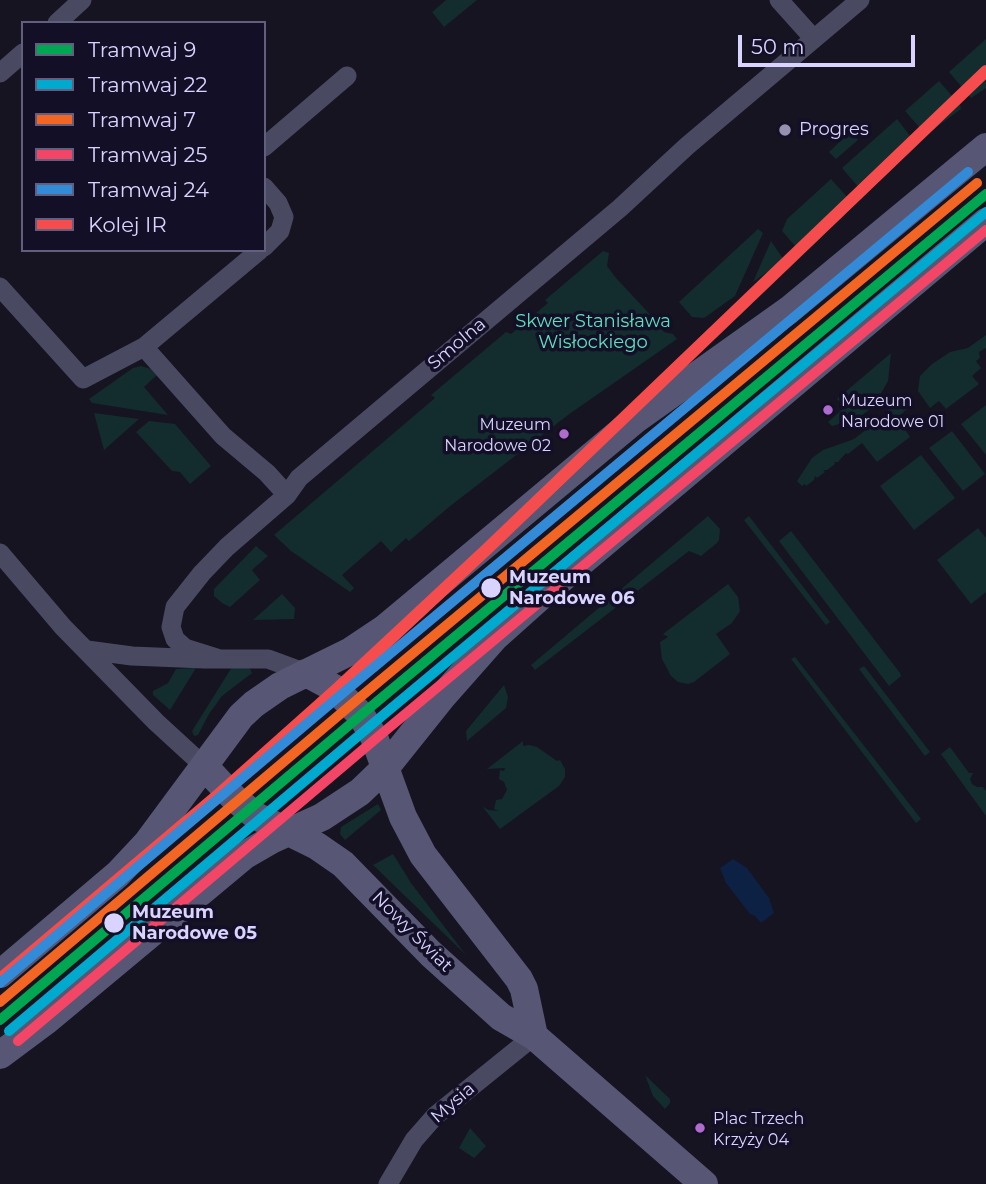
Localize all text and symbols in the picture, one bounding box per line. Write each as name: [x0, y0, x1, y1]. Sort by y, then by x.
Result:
legend: [21, 21, 266, 252]
scale bar: [741, 21, 918, 65]
text: 50 m: [751, 34, 805, 59]
text: Tramwaj 9: [88, 37, 196, 62]
text: Tramwaj 22: [88, 72, 207, 97]
text: Tramwaj 7: [88, 107, 196, 132]
place label: Progres: [799, 119, 869, 141]
marker: Progres: [777, 122, 793, 138]
text: Tramwaj 25: [88, 142, 207, 167]
text: Tramwaj 24: [88, 177, 209, 202]
text: Kolej IR: [88, 212, 167, 237]
park label: Skwer Stanisława Wisłockiego: [515, 311, 671, 354]
street label: Smolna: [424, 314, 490, 374]
place label: Muzeum Narodowe 01: [841, 391, 944, 429]
marker: Muzeum Narodowe 01: [821, 403, 835, 417]
place label: Muzeum Narodowe 02: [444, 415, 551, 453]
marker: Muzeum Narodowe 02: [557, 427, 571, 441]
place label: Muzeum Narodowe 06: [509, 567, 635, 610]
marker: Muzeum Narodowe 06: [479, 576, 503, 600]
street label: Nowy Świat: [367, 887, 457, 977]
place label: Muzeum Narodowe 05: [132, 902, 257, 944]
marker: Muzeum Narodowe 05: [102, 911, 126, 935]
street label: Mysia: [427, 1078, 479, 1128]
place label: Plac Trzech Krzyży 04: [713, 1109, 804, 1147]
marker: Plac Trzech Krzyży 04: [693, 1121, 707, 1135]

